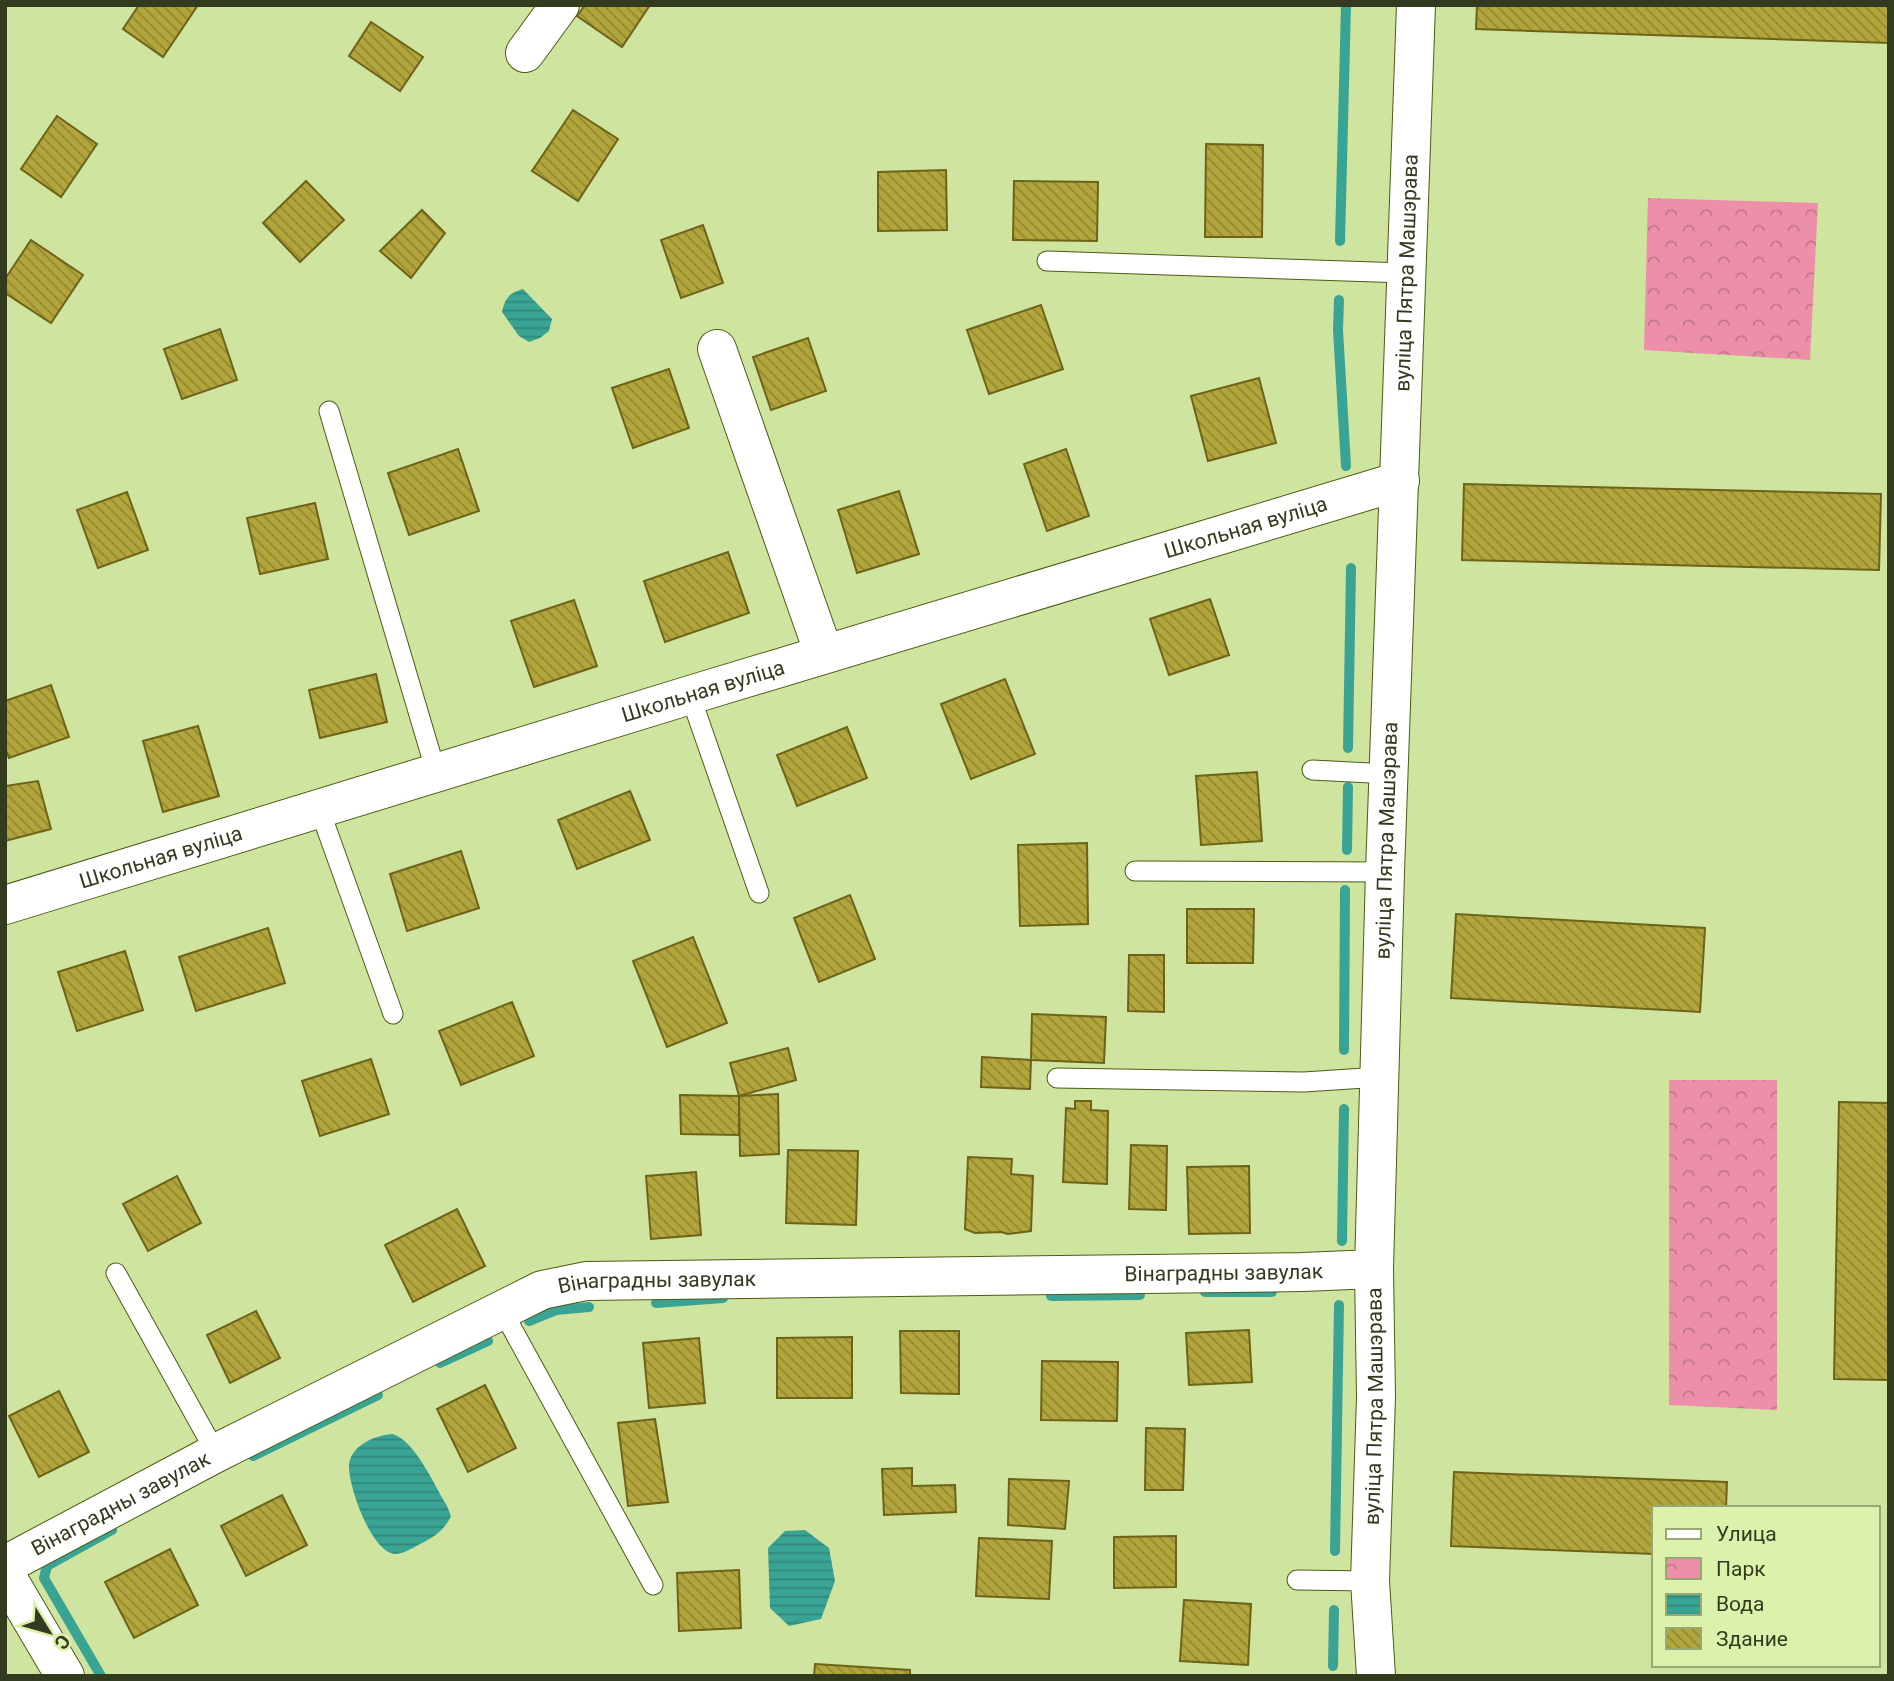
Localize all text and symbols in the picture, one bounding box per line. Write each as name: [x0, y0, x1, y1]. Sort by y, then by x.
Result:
street label: вуліца Пятра Машэрава: [1390, 154, 1423, 392]
street label: Школьная вуліца: [1161, 492, 1330, 563]
street label: Школьная вуліца: [619, 655, 787, 727]
street label: вуліца Пятра Машэрава: [1371, 721, 1402, 960]
street label: Школьная вуліца: [76, 821, 245, 893]
street label: Вінаградны завулак: [1124, 1259, 1324, 1286]
street label: Вінаградны завулак: [556, 1267, 757, 1298]
street label: вуліца Пятра Машэрава: [1360, 1287, 1388, 1525]
street label: Вінаградны завулак: [27, 1446, 215, 1561]
legend: [1652, 1506, 1880, 1667]
text: Улица: [1716, 1522, 1777, 1546]
text: Парк: [1716, 1557, 1766, 1581]
text: Вода: [1716, 1592, 1764, 1616]
north arrow: [14, 1597, 84, 1667]
text: Здание: [1716, 1627, 1788, 1651]
text: С: [49, 1630, 75, 1654]

